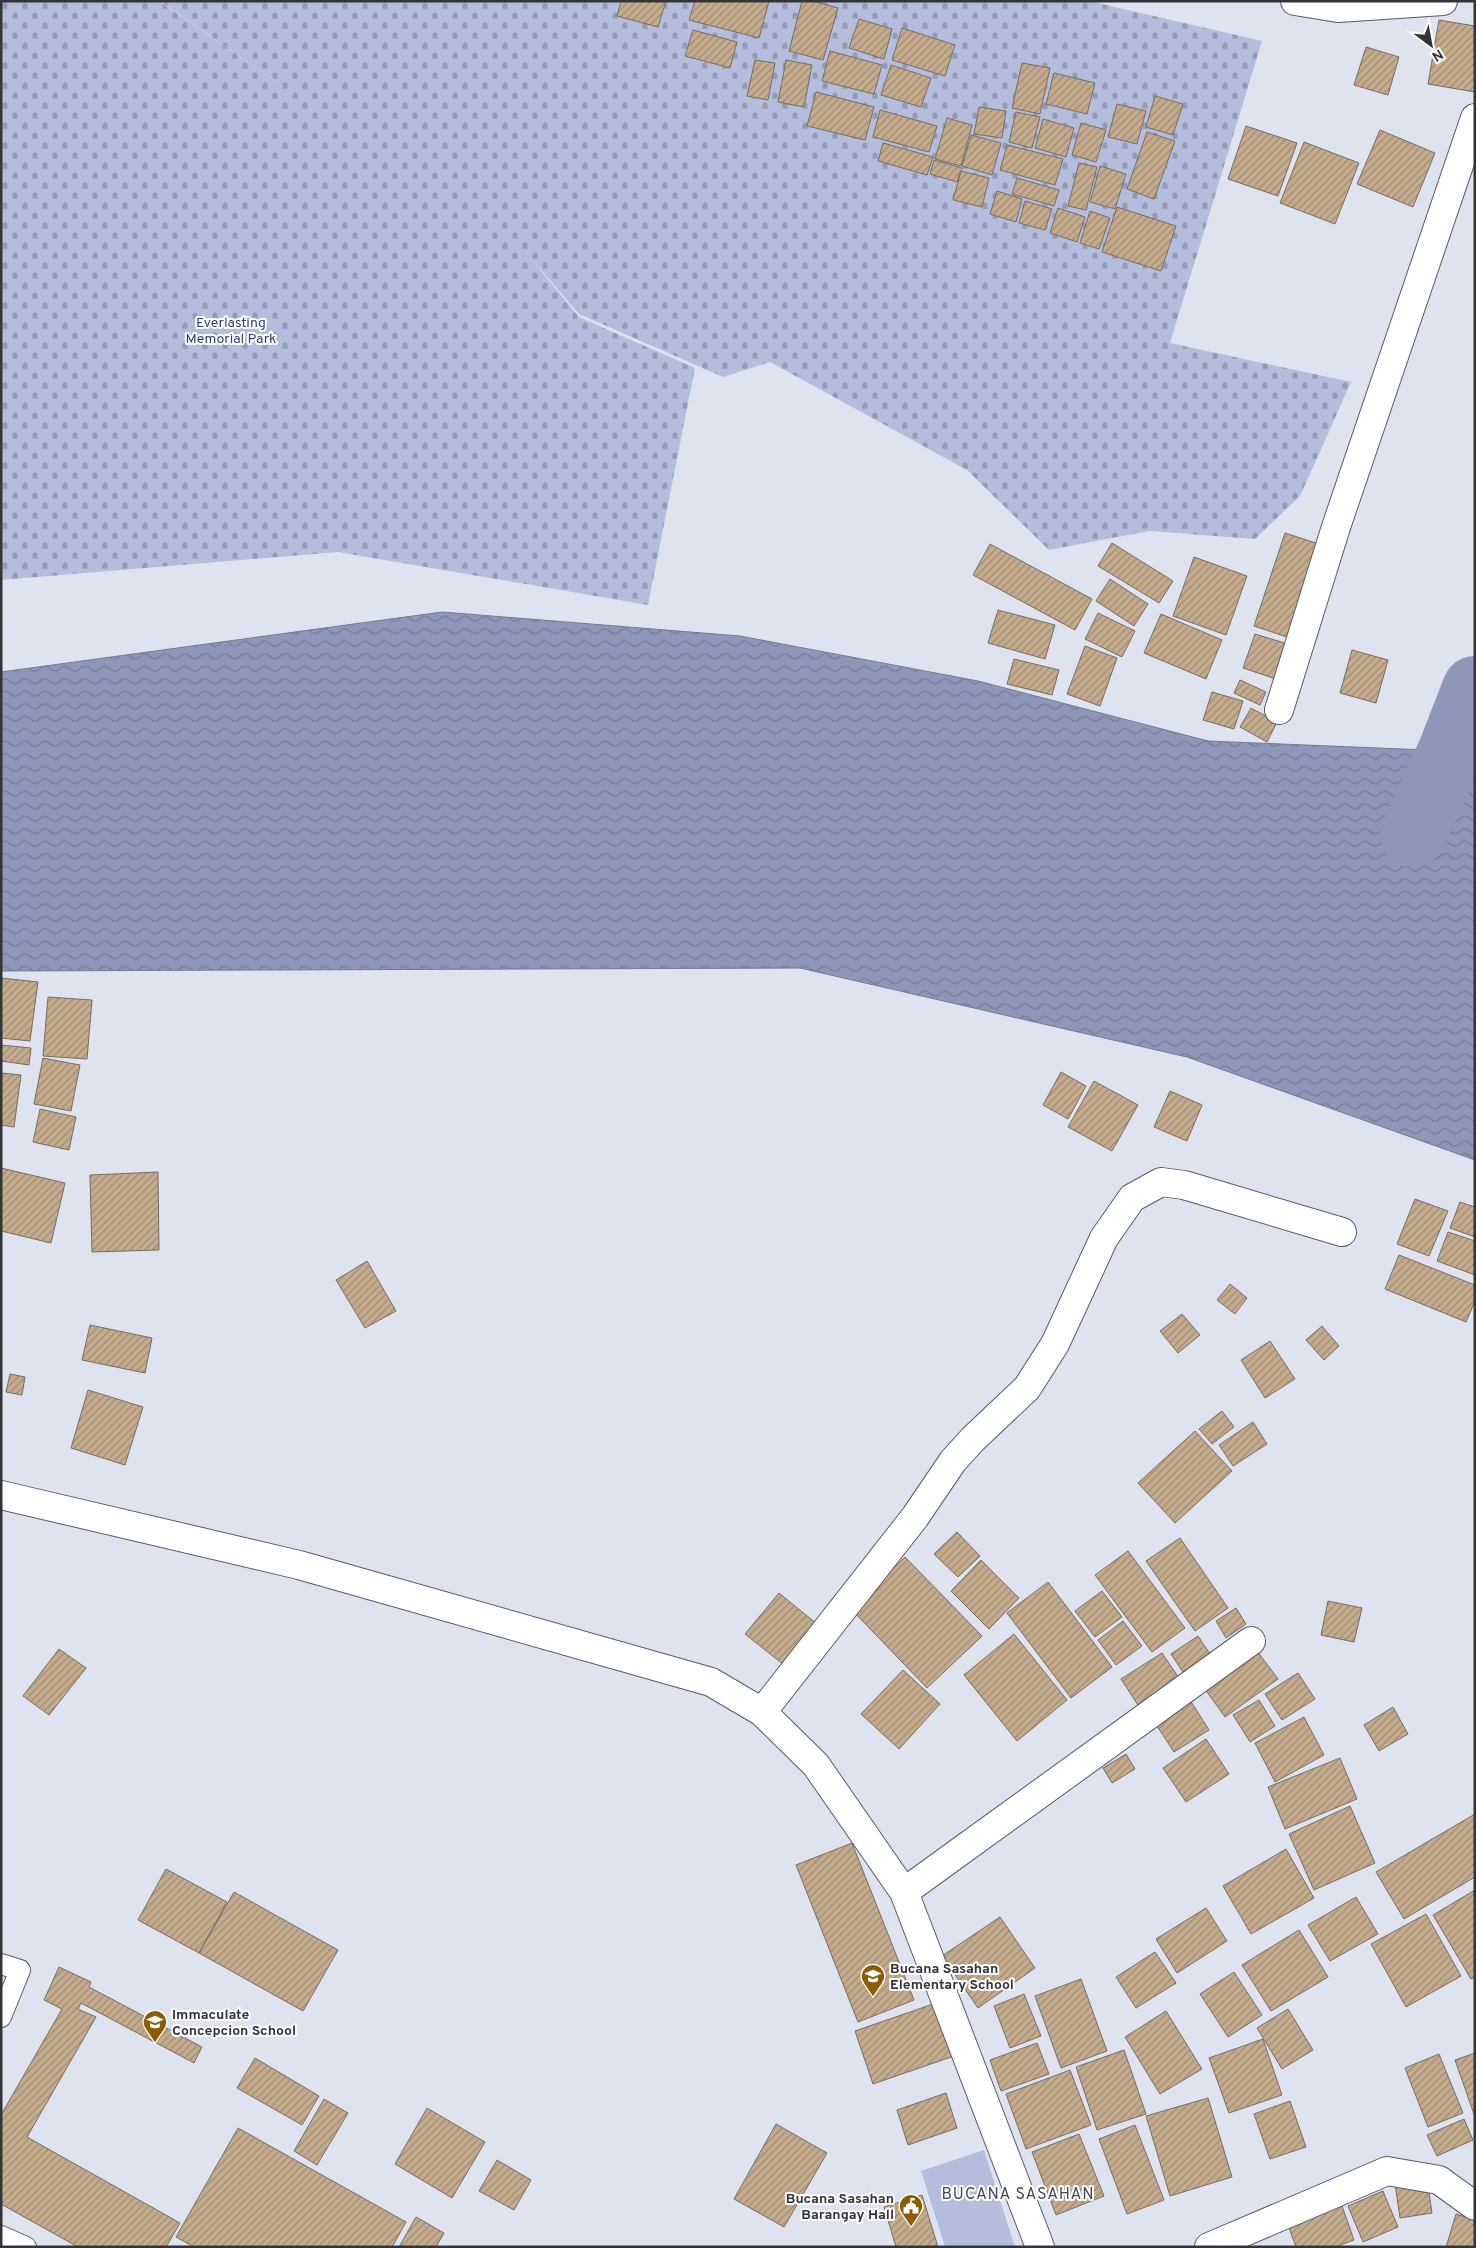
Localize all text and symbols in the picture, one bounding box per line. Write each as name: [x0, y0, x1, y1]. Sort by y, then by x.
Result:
north arrow: [1406, 20, 1456, 70]
text: N: [1428, 45, 1446, 65]
park label: Everlasting Memorial Park: [186, 315, 276, 348]
place label: Bucana Sasahan Elementary School: [890, 1961, 1014, 1994]
school or university icon: Bucana Sasahan Elementary School: [860, 1963, 886, 1997]
place label: Immaculate Concepcion School: [172, 2007, 296, 2040]
school or university icon: Immaculate Concepcion School: [142, 2009, 168, 2043]
district label: BUCANA SASAHAN: [942, 2185, 1095, 2205]
place label: Bucana Sasahan Barangay Hall: [786, 2191, 894, 2224]
public building icon: Bucana Sasahan Barangay Hall: [898, 2193, 924, 2227]

